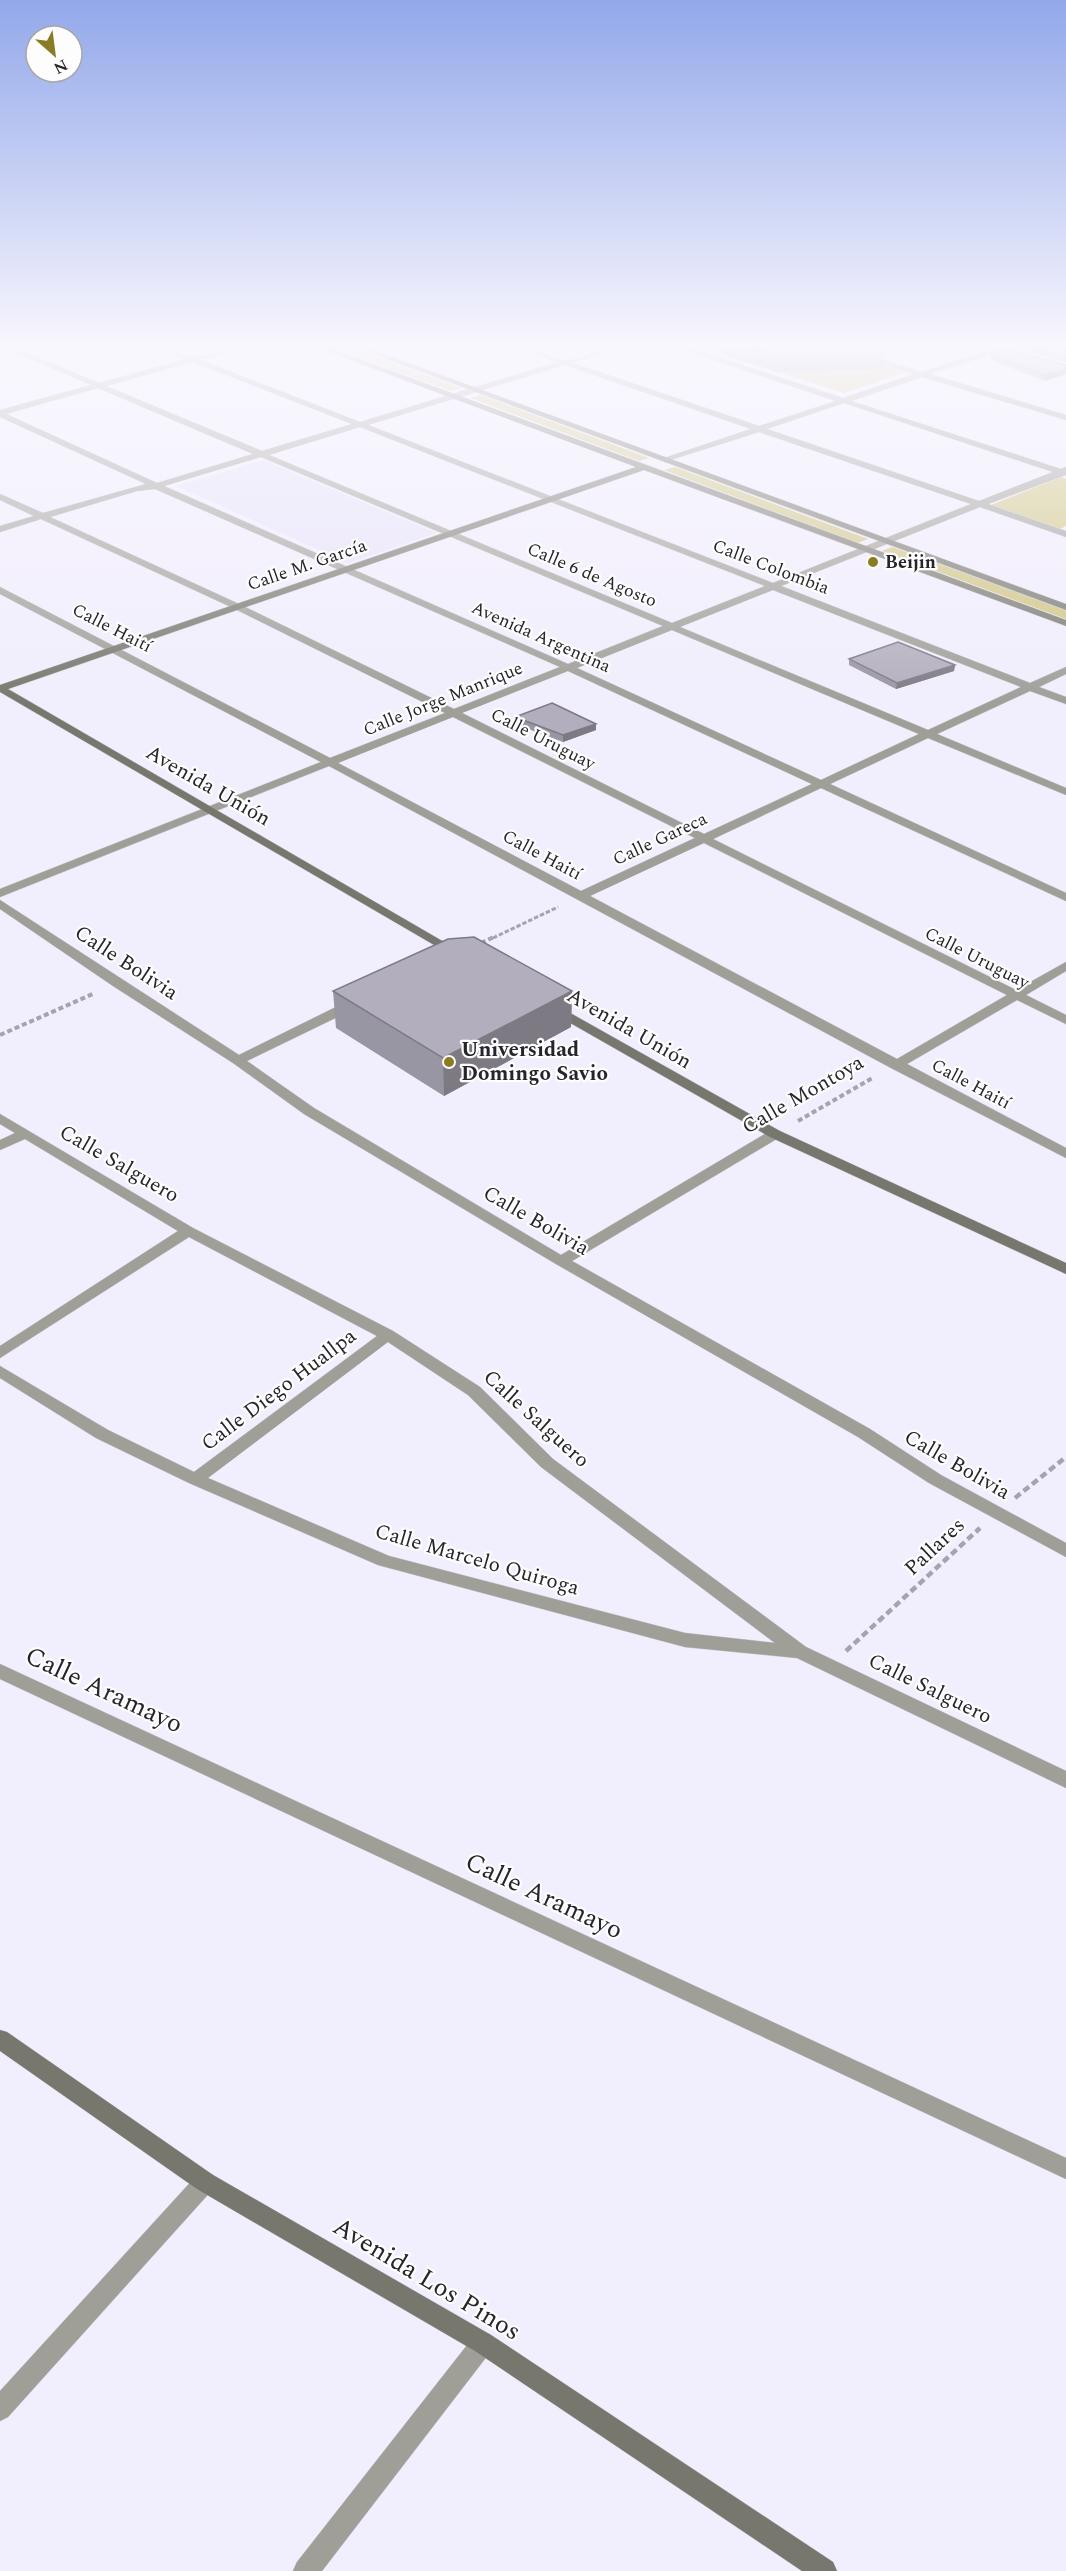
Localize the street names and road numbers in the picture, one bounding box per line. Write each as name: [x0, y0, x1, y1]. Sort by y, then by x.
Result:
street label: Calle M. García: [244, 532, 371, 598]
street label: Calle Colombia: [709, 532, 834, 602]
street label: Calle 6 de Agosto: [523, 536, 661, 614]
street label: Avenida Argentina: [467, 594, 615, 680]
street label: Calle Haití: [67, 596, 158, 660]
street label: Calle Jorge Manrique: [359, 655, 527, 743]
street label: Calle Uruguay: [486, 701, 601, 778]
street label: Avenida Unión: [139, 737, 277, 835]
street label: Calle Gareca: [608, 805, 712, 873]
street label: Calle Haití: [497, 823, 588, 888]
street label: Calle Bolivia: [68, 917, 185, 1009]
street label: Calle Uruguay: [920, 920, 1035, 997]
street label: Avenida Unión: [560, 980, 698, 1078]
street label: Calle Montoya: [736, 1047, 871, 1143]
street label: Calle Haití: [926, 1052, 1017, 1117]
street label: Calle Salguero: [53, 1117, 185, 1211]
street label: Calle Bolivia: [477, 1178, 596, 1265]
street label: Calle Diego Huallpa: [194, 1320, 364, 1459]
street label: Calle Salguero: [475, 1362, 597, 1476]
street label: Calle Bolivia: [898, 1422, 1017, 1509]
street label: Pallares: [897, 1510, 973, 1584]
street label: Calle Marcelo Quiroga: [371, 1515, 584, 1605]
street label: Calle Aramayo: [19, 1636, 189, 1744]
street label: Calle Salguero: [863, 1645, 997, 1733]
street label: Calle Aramayo: [459, 1842, 629, 1950]
street label: Avenida Los Pinos: [325, 2207, 529, 2351]

